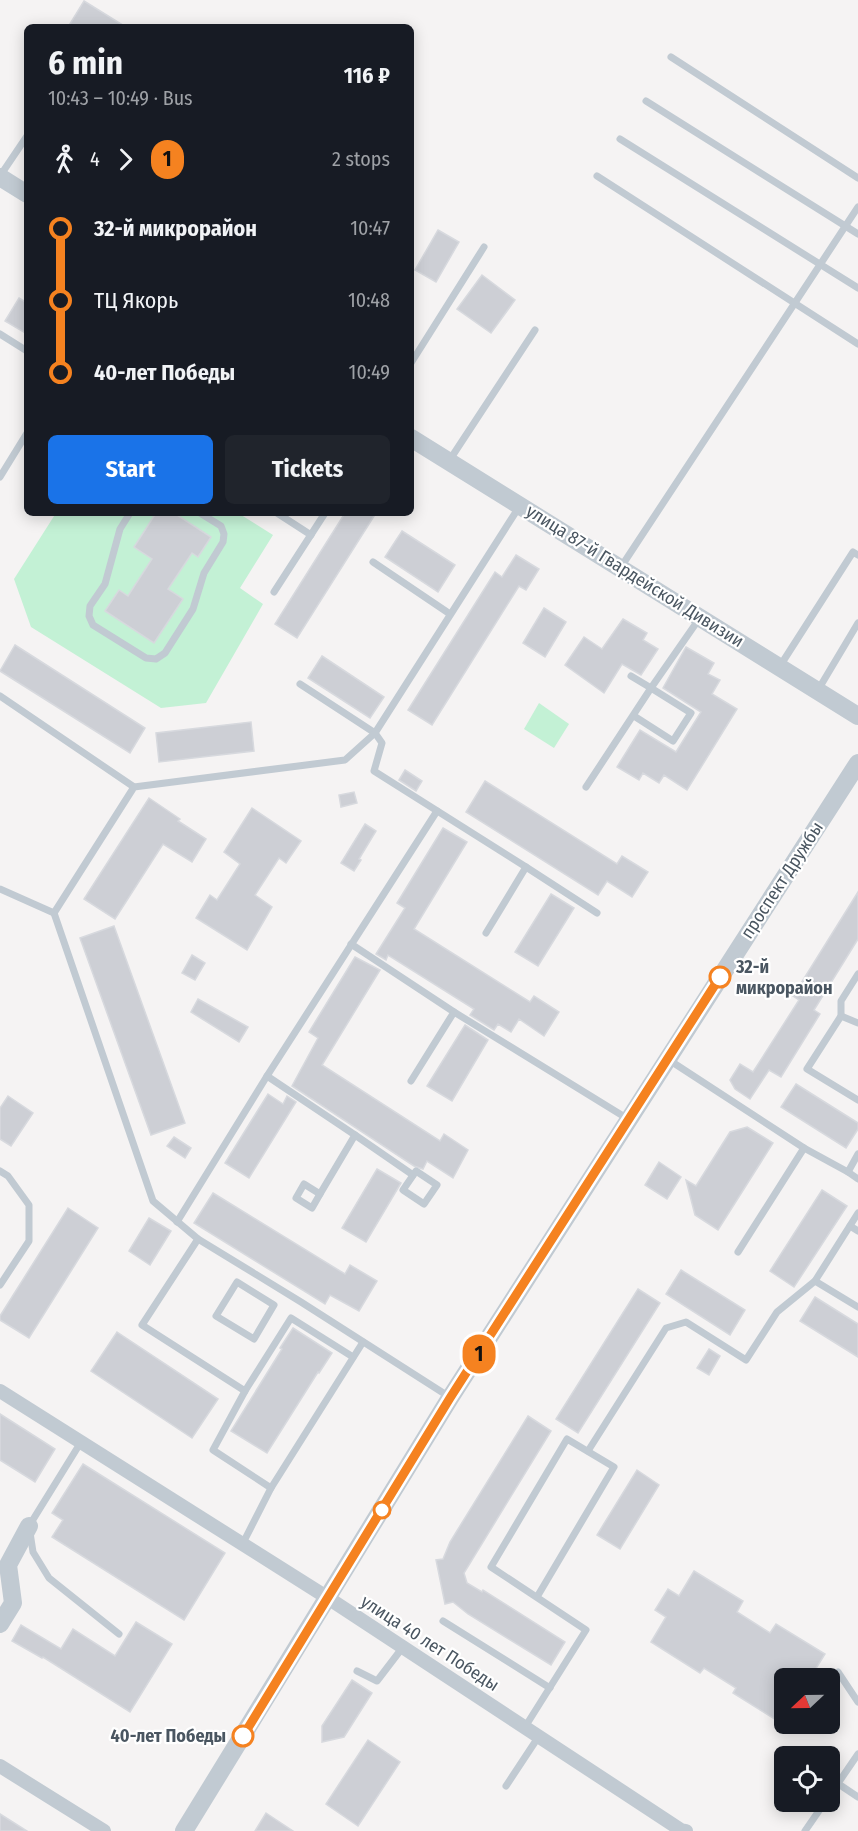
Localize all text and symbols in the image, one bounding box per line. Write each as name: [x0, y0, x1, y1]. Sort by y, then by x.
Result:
text: 6 min: [48, 43, 123, 83]
text: 116 ₽: [344, 62, 390, 89]
text: 10:43 – 10:49 · Bus: [48, 86, 193, 110]
icon: walk: [48, 143, 81, 176]
icon: forward: [109, 143, 142, 176]
text: 1: [163, 146, 172, 172]
text: 4: [90, 147, 100, 171]
text: 2 stops: [332, 147, 390, 171]
text: 32-й микрорайон: [94, 215, 257, 242]
text: 10:47: [350, 216, 390, 240]
text: ТЦ Якорь: [94, 287, 178, 314]
text: 10:48: [348, 288, 390, 312]
text: 40-лет Победы: [94, 359, 235, 386]
text: 10:49: [349, 360, 390, 384]
button: Start: [48, 435, 213, 504]
button: Tickets: [225, 435, 390, 504]
street label: улица 87-й Гвардейской Дивизии: [522, 500, 748, 652]
street label: проспект Дружбы: [736, 817, 828, 943]
place label: 32-й микрорайон: [735, 956, 832, 999]
marker: 32-й микрорайон: [709, 966, 731, 988]
line badge: 1: [460, 1334, 498, 1374]
text: 1: [475, 1341, 483, 1367]
unlabelled marker: [373, 1501, 391, 1519]
street label: улица 40 лет Победы: [357, 1590, 503, 1696]
north arrow: [774, 1668, 840, 1734]
map controls: [774, 1668, 840, 1812]
place label: 40-лет Победы: [111, 1725, 226, 1747]
marker: 40-лет Победы: [232, 1725, 254, 1747]
button: locate: [774, 1746, 840, 1812]

